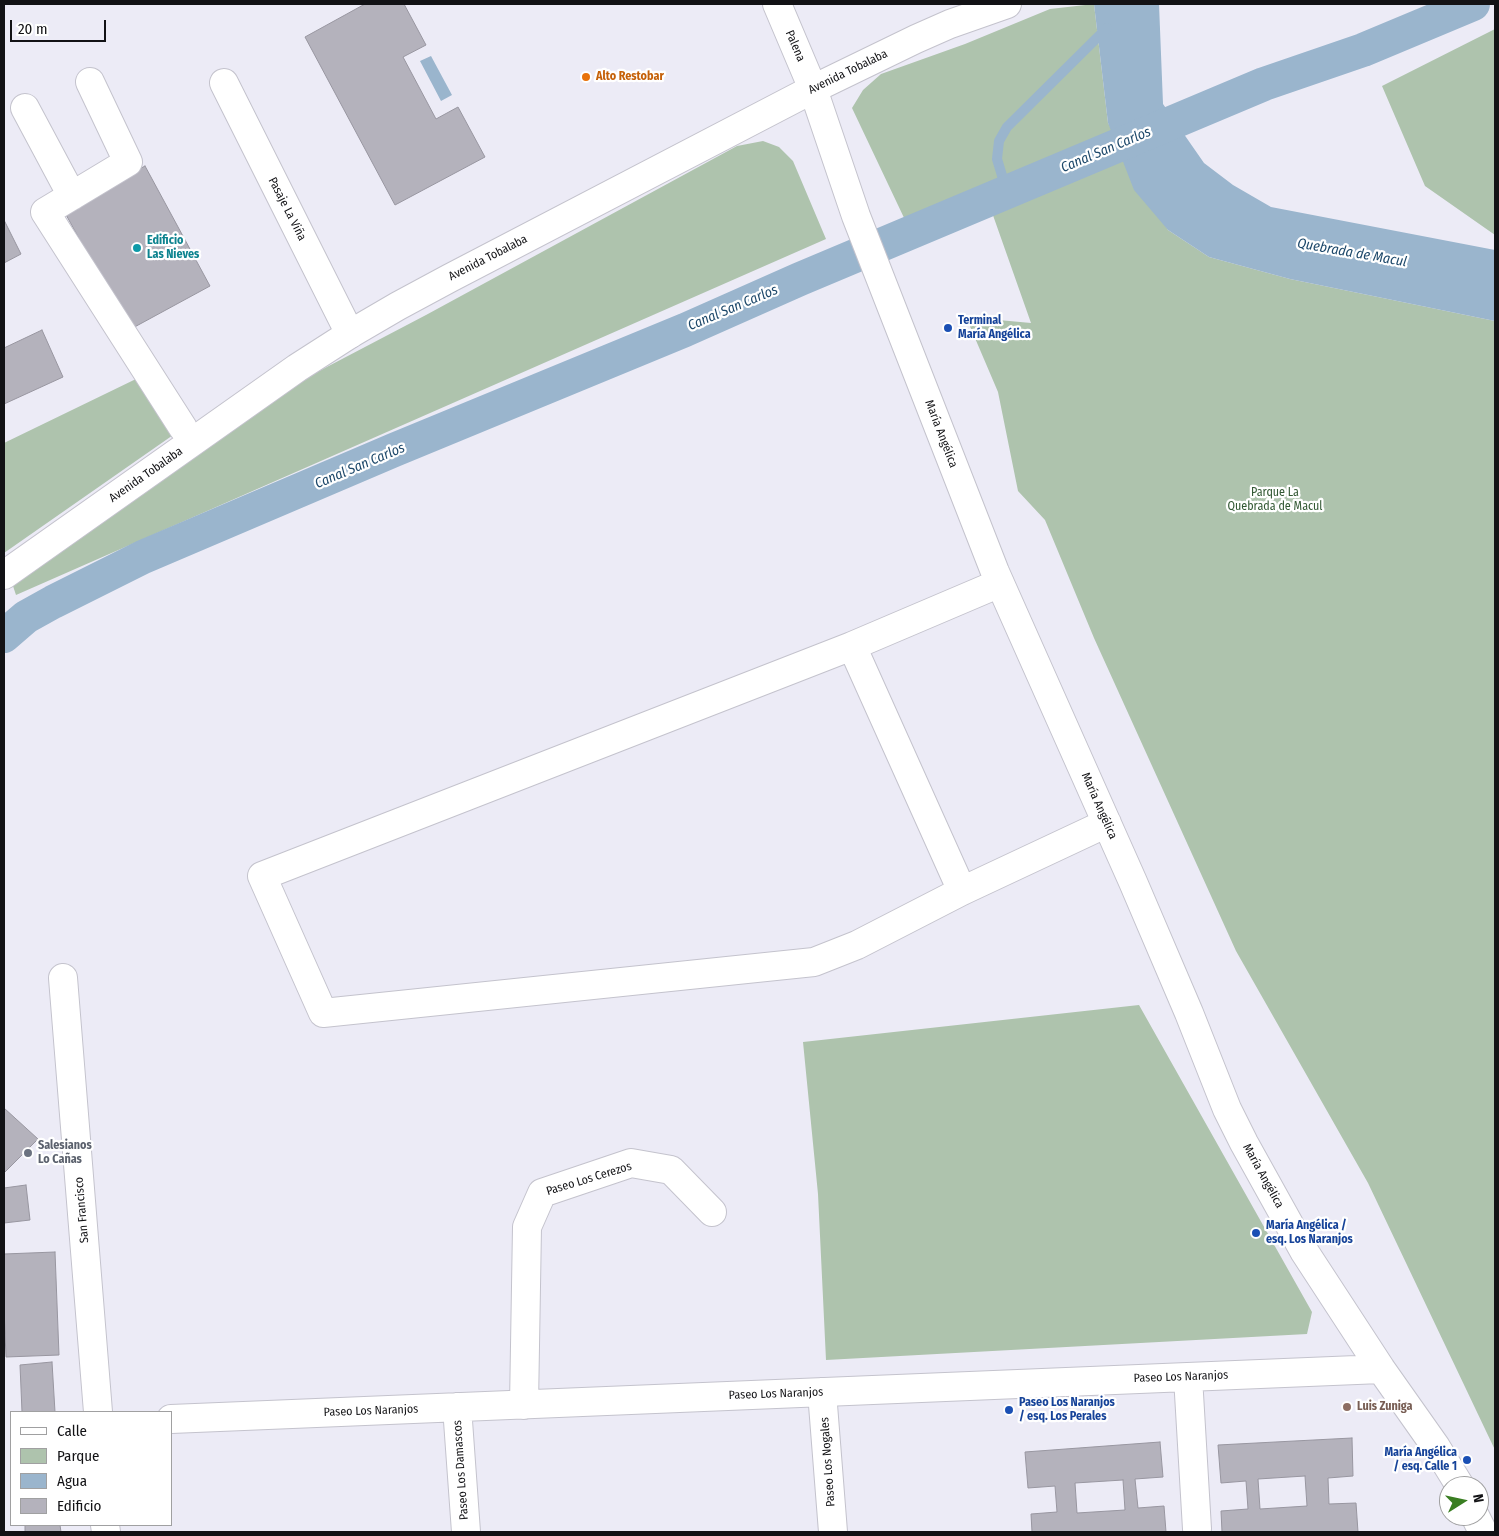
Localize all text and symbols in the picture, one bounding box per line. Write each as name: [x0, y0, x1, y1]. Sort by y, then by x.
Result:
scale bar: [12, 10, 109, 42]
text: 20 m: [18, 20, 48, 38]
street label: Palena: [782, 28, 808, 64]
street label: Avenida Tobalaba: [806, 47, 890, 97]
place label: Alto Restobar: [596, 70, 664, 84]
marker: Alto Restobar: [580, 71, 592, 83]
water label: Canal San Carlos: [1059, 124, 1153, 176]
street label: Pasaje La Viña: [265, 175, 309, 243]
street label: Avenida Tobalaba: [446, 232, 530, 284]
place label: Edificio Las Nieves: [147, 234, 199, 262]
water label: Quebrada de Macul: [1296, 235, 1408, 271]
marker: Edificio Las Nieves: [131, 242, 143, 254]
water label: Canal San Carlos: [686, 282, 780, 334]
place label: Terminal María Angélica: [958, 314, 1031, 342]
marker: Terminal María Angélica: [942, 322, 954, 334]
street label: María Angélica: [921, 398, 961, 470]
water label: Canal San Carlos: [313, 440, 407, 492]
street label: Avenida Tobalaba: [106, 444, 186, 506]
park label: Parque La Quebrada de Macul: [1227, 486, 1323, 514]
street label: María Angélica: [1078, 770, 1120, 842]
place label: Salesianos Lo Cañas: [38, 1139, 92, 1167]
street label: María Angélica: [1239, 1141, 1287, 1211]
marker: Salesianos Lo Cañas: [22, 1147, 34, 1159]
street label: Paseo Los Cerezos: [545, 1159, 633, 1199]
street label: San Francisco: [72, 1176, 92, 1244]
place label: María Angélica / esq. Los Naranjos: [1266, 1219, 1353, 1247]
marker: María Angélica / esq. Los Naranjos: [1250, 1227, 1262, 1239]
street label: Paseo Los Naranjos: [1133, 1368, 1229, 1386]
street label: Paseo Los Naranjos: [728, 1385, 824, 1403]
place label: Paseo Los Naranjos / esq. Los Perales: [1019, 1396, 1115, 1424]
place label: Luis Zuniga: [1357, 1400, 1412, 1414]
marker: Luis Zuniga: [1341, 1401, 1353, 1413]
street label: Paseo Los Naranjos: [323, 1402, 419, 1420]
marker: Paseo Los Naranjos / esq. Los Perales: [1003, 1404, 1015, 1416]
legend: [10, 1411, 172, 1526]
street label: Paseo Los Nogales: [818, 1417, 838, 1507]
street label: Paseo Los Damascos: [450, 1420, 472, 1520]
text: Calle: [57, 1422, 87, 1440]
place label: María Angélica / esq. Calle 1: [1384, 1446, 1457, 1474]
text: Parque: [57, 1447, 100, 1465]
marker: María Angélica / esq. Calle 1: [1461, 1454, 1473, 1466]
text: Agua: [57, 1472, 87, 1490]
north arrow: [1439, 1476, 1489, 1526]
text: N: [1469, 1493, 1487, 1504]
text: Edificio: [57, 1497, 102, 1515]

